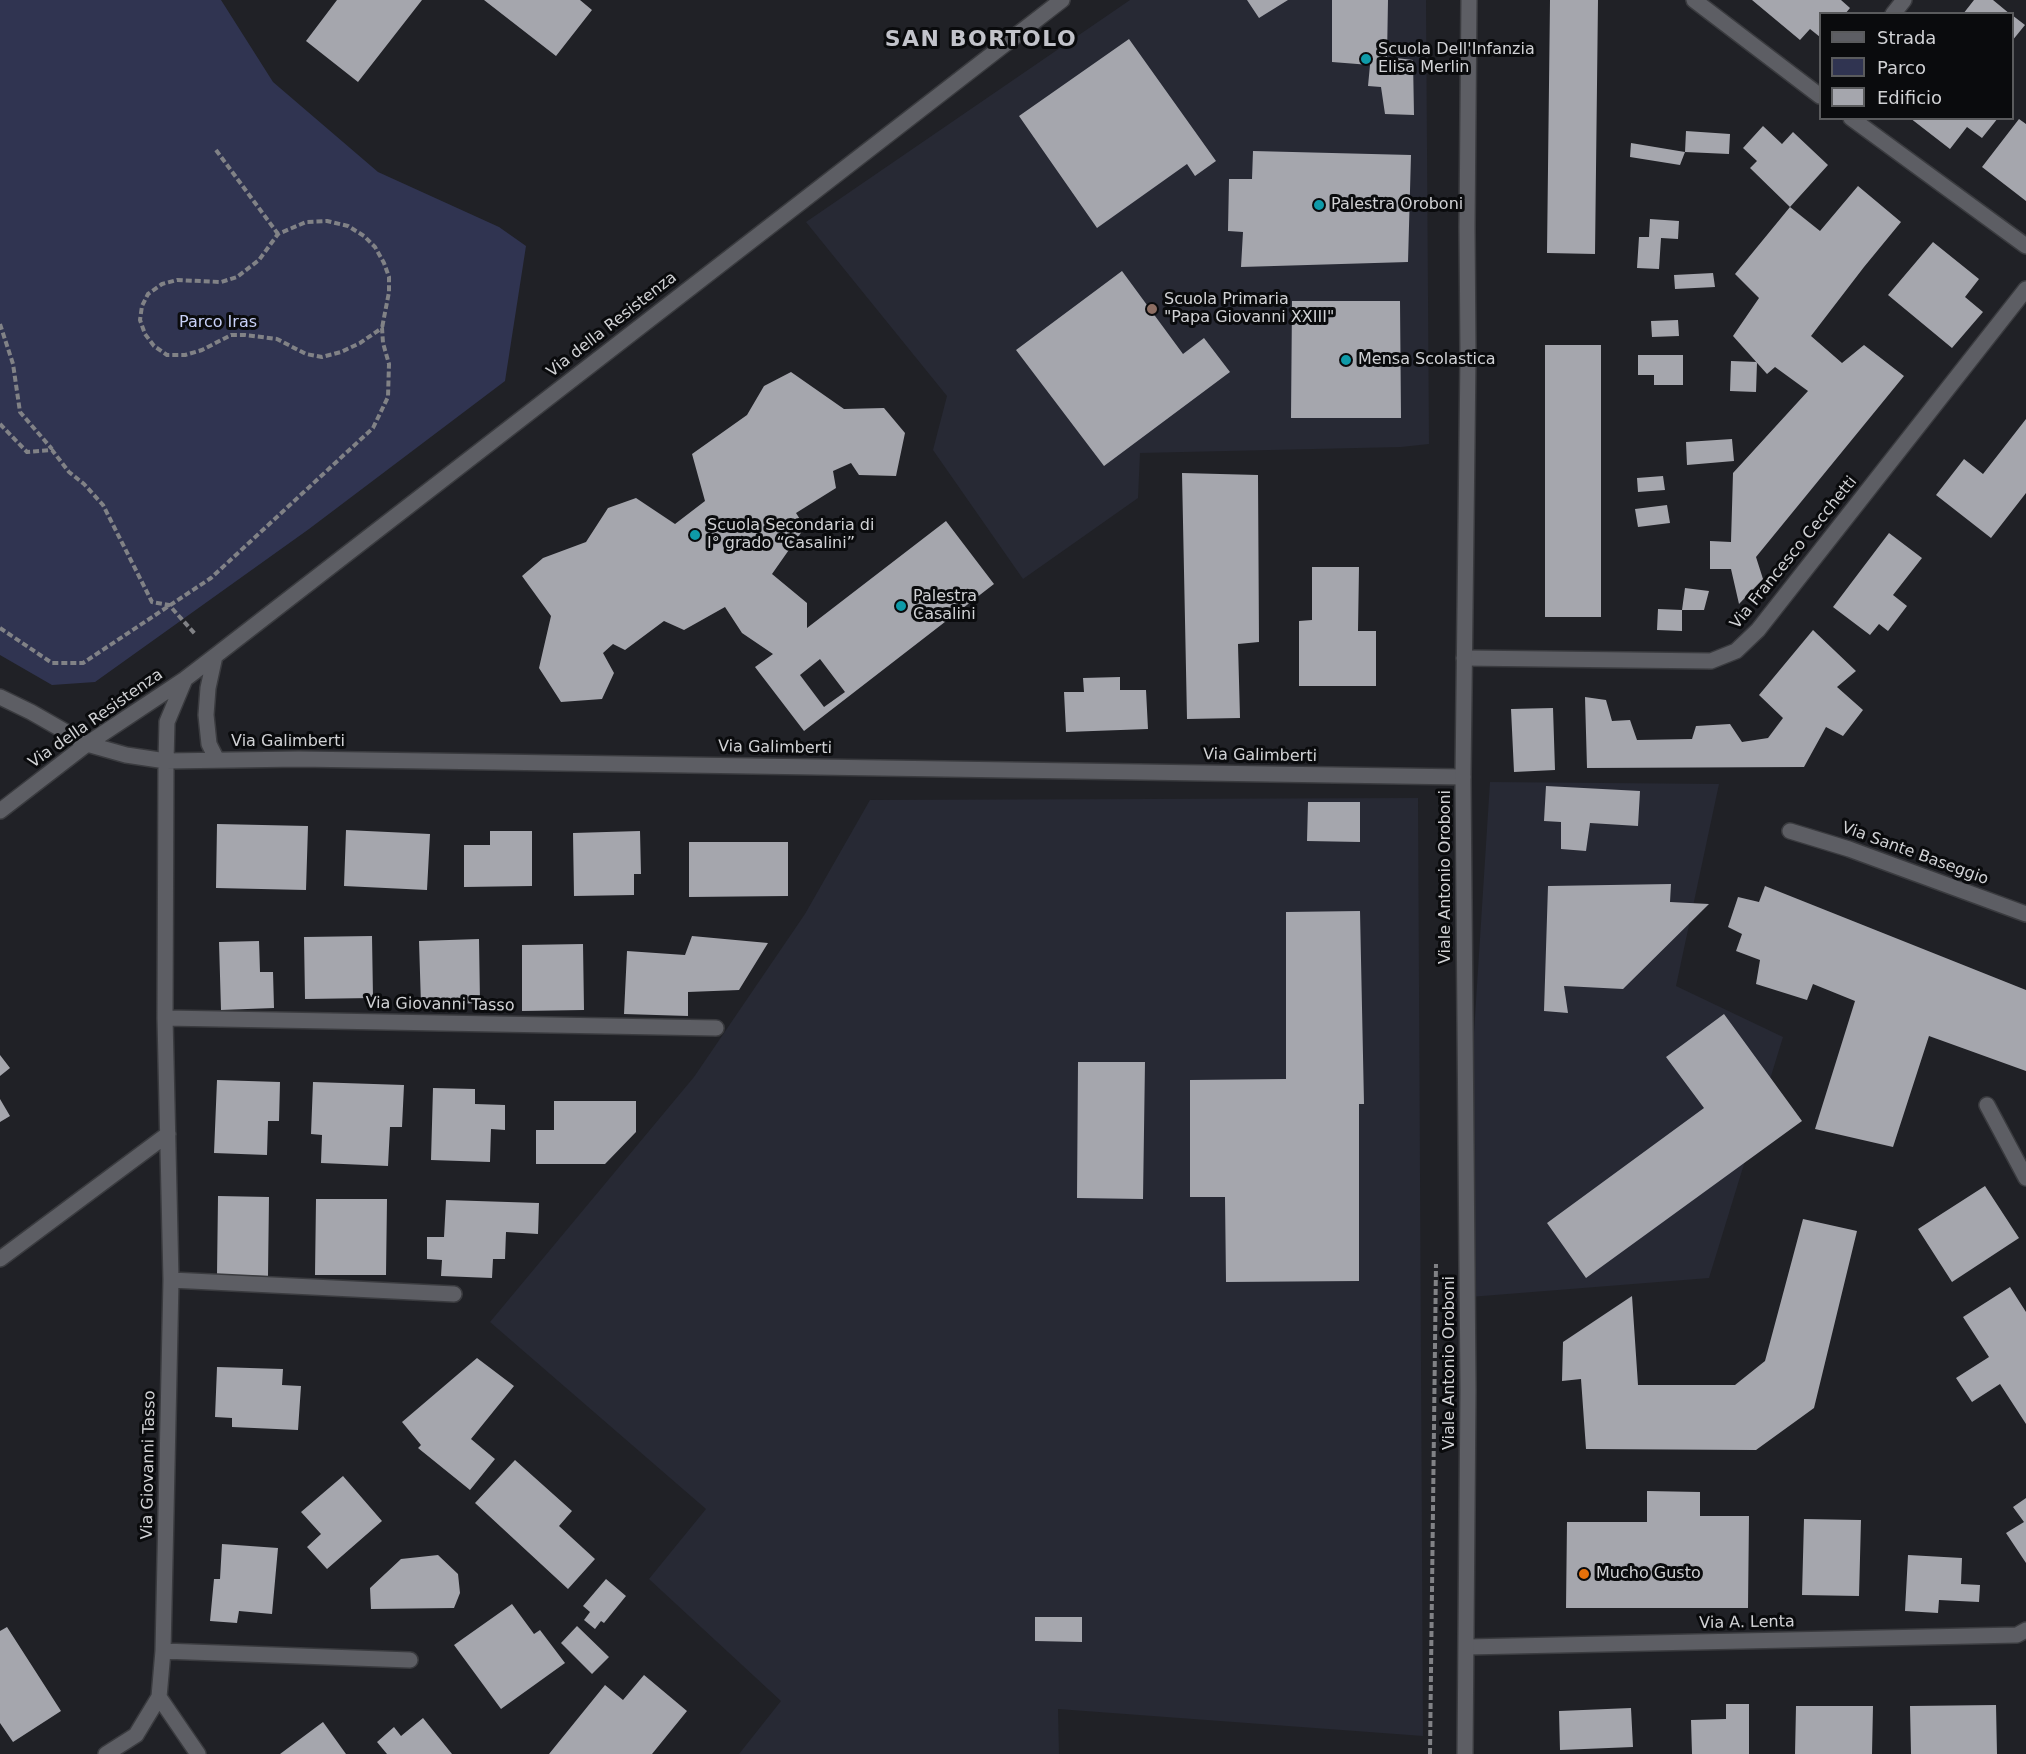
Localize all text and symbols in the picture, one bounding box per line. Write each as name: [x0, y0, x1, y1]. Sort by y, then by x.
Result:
legend: [1819, 12, 2014, 120]
district label: SAN BORTOLO: [885, 27, 1077, 53]
text: Strada: [1877, 27, 1936, 48]
place label: Scuola Dell'Infanzia Elisa Merlin: [1378, 40, 1535, 78]
marker: Scuola Dell'Infanzia Elisa Merlin: [1359, 52, 1373, 66]
text: Parco: [1877, 57, 1926, 78]
text: Edificio: [1877, 87, 1942, 108]
place label: Palestra Oroboni: [1331, 195, 1463, 215]
marker: Palestra Oroboni: [1312, 198, 1326, 212]
street label: Via della Resistenza: [543, 268, 681, 382]
place label: Scuola Primaria "Papa Giovanni XXIII": [1164, 290, 1334, 328]
marker: Scuola Primaria "Papa Giovanni XXIII": [1145, 302, 1159, 316]
park label: Parco Iras: [179, 313, 257, 333]
place label: Mensa Scolastica: [1358, 350, 1496, 370]
marker: Mensa Scolastica: [1339, 353, 1353, 367]
street label: Via Francesco Cecchetti: [1727, 473, 1861, 633]
place label: Scuola Secondaria di I° grado “Casalini”: [707, 516, 874, 554]
marker: Scuola Secondaria di I° grado “Casalini”: [688, 528, 702, 542]
place label: Palestra Casalini: [913, 587, 977, 625]
marker: Palestra Casalini: [894, 599, 908, 613]
street label: Via della Resistenza: [25, 665, 167, 773]
street label: Via Galimberti: [231, 732, 345, 752]
street label: Via Galimberti: [718, 737, 832, 759]
street label: Via Galimberti: [1203, 745, 1317, 767]
street label: Viale Antonio Oroboni: [1436, 790, 1456, 964]
street label: Via Sante Baseggio: [1839, 819, 1991, 889]
street label: Via Giovanni Tasso: [365, 994, 515, 1016]
street label: Viale Antonio Oroboni: [1440, 1276, 1460, 1450]
street label: Via Giovanni Tasso: [138, 1390, 160, 1540]
place label: Mucho Gusto: [1596, 1564, 1701, 1584]
marker: Mucho Gusto: [1577, 1567, 1591, 1581]
street label: Via A. Lenta: [1699, 1613, 1795, 1633]

